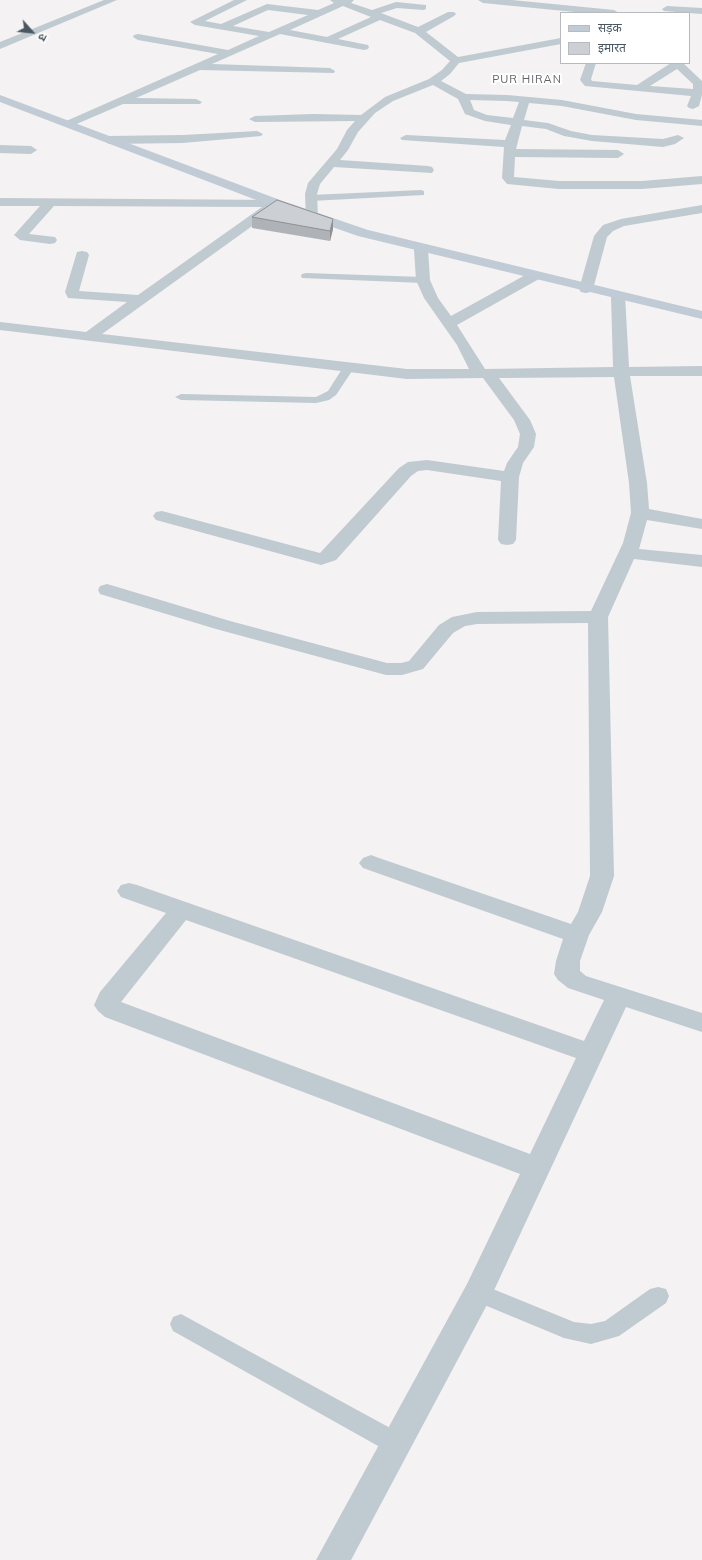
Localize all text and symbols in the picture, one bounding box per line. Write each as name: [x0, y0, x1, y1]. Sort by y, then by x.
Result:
north arrow: [12, 12, 52, 52]
legend: [560, 12, 690, 64]
text: सड़क: [598, 20, 622, 35]
text: उ: [35, 31, 50, 43]
text: इमारत: [598, 40, 626, 55]
district label: PUR HIRAN: [492, 73, 562, 87]

